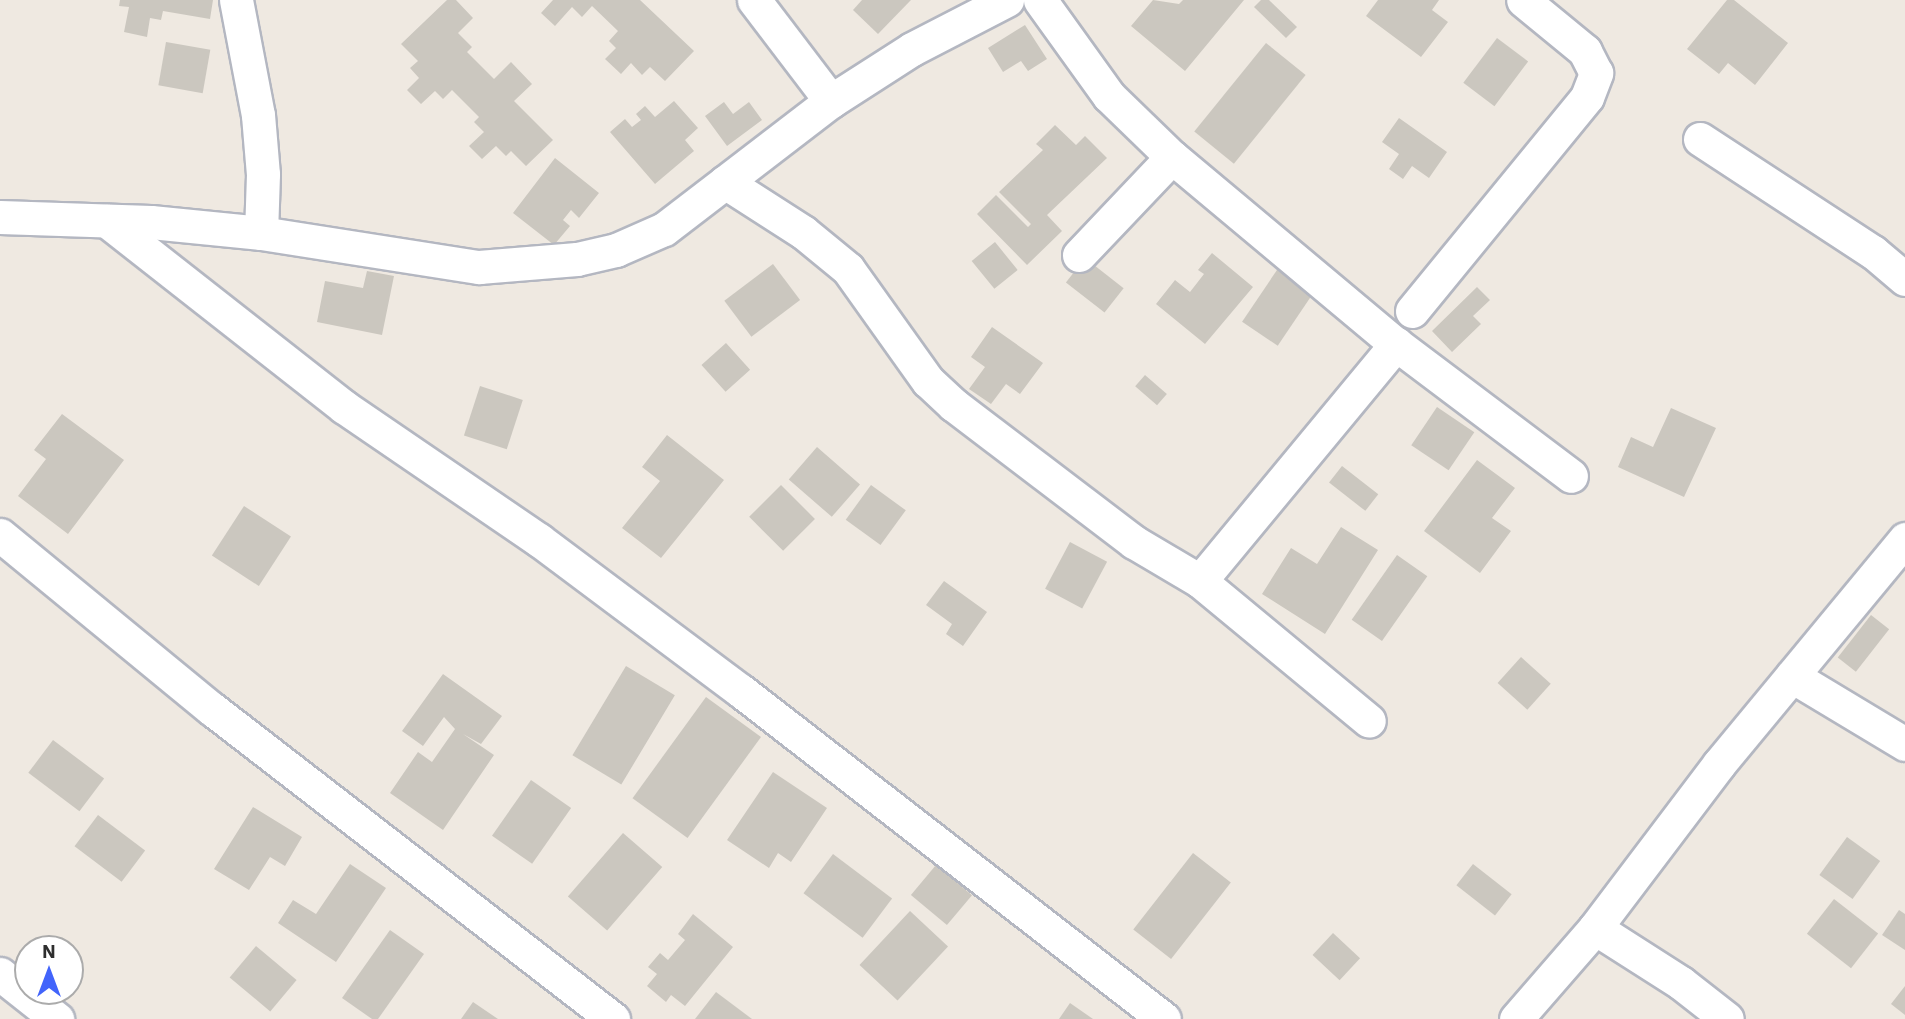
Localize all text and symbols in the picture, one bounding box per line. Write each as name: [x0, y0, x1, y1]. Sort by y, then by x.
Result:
north arrow: [14, 935, 84, 1005]
text: N: [42, 939, 56, 963]

